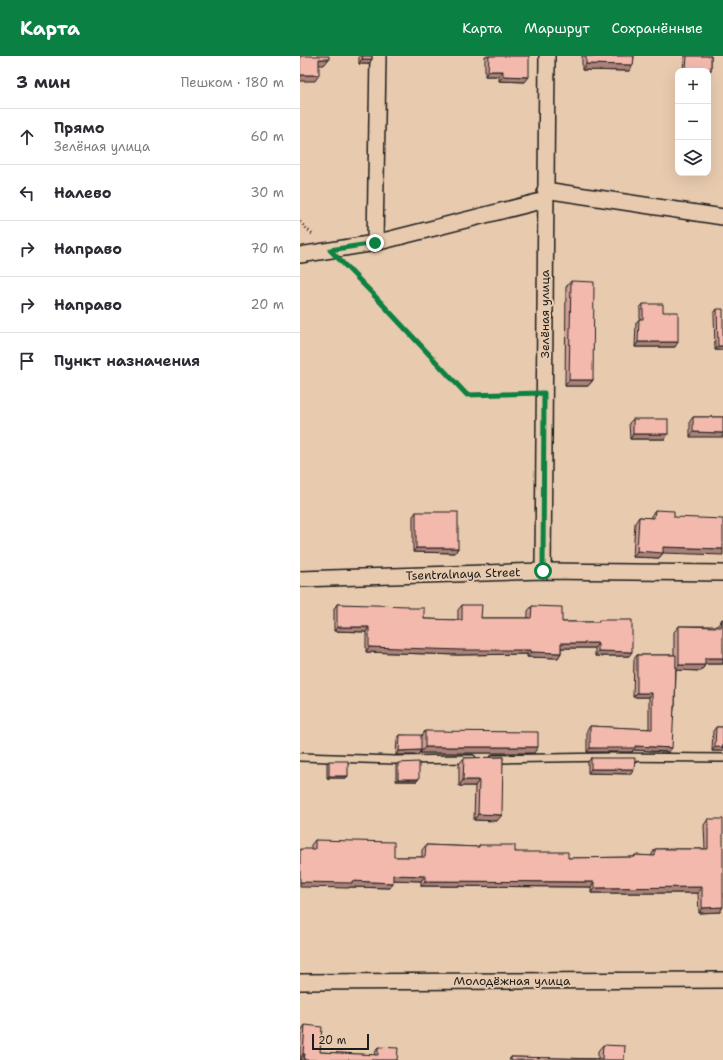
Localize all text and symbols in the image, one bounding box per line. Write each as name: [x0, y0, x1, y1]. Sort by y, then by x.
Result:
text: Карта: [20, 16, 80, 41]
text: Карта: [462, 19, 502, 37]
text: Маршрут: [524, 19, 590, 37]
text: Сохранённые: [612, 19, 703, 37]
map controls: [675, 68, 711, 176]
button: +: [675, 68, 711, 104]
text: 3 мин: [16, 71, 71, 93]
text: Пешком · 180 m: [181, 74, 284, 91]
button: −: [675, 104, 711, 140]
text: Прямо: [54, 118, 104, 138]
icon: ahead: [16, 126, 38, 148]
text: 60 m: [251, 128, 284, 145]
text: Зелёная улица: [54, 138, 150, 155]
button: layers: [675, 140, 711, 176]
icon: left: [16, 182, 38, 204]
text: Налево: [54, 183, 112, 203]
text: 30 m: [250, 184, 284, 201]
route end: [366, 234, 384, 252]
icon: right: [16, 238, 38, 260]
text: Направо: [54, 239, 122, 259]
text: 70 m: [250, 240, 284, 257]
street label: Зелёная улица: [537, 269, 553, 358]
icon: right: [16, 294, 38, 316]
text: Направо: [54, 295, 122, 315]
text: 20 m: [251, 296, 284, 313]
icon: arrive: [16, 350, 38, 372]
text: Пункт назначения: [54, 351, 200, 371]
route start: [534, 562, 552, 580]
street label: Tsentralnaya Street: [405, 564, 521, 584]
street label: Молодёжная улица: [454, 973, 571, 989]
scale bar: [312, 1032, 369, 1051]
text: 20 m: [318, 1033, 346, 1048]

